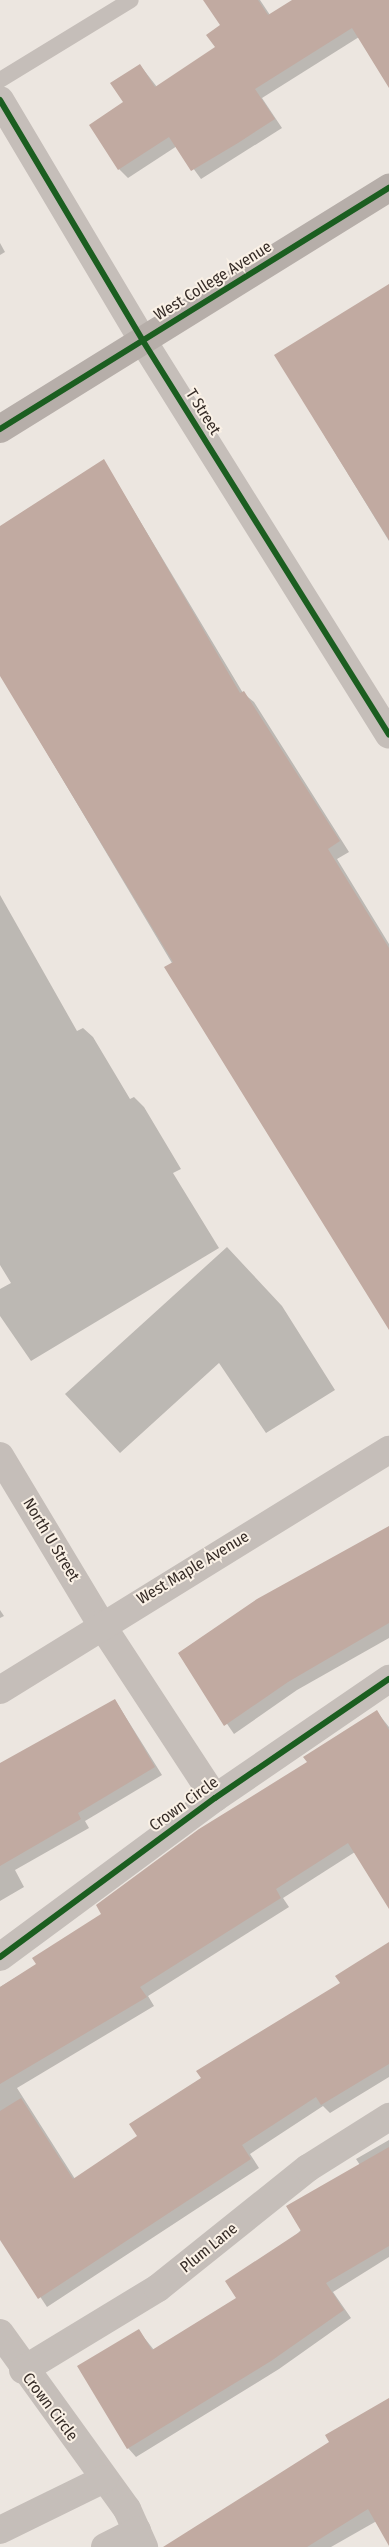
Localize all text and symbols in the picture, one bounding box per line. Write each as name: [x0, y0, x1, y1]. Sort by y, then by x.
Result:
street label: West College Avenue: [151, 237, 275, 325]
street label: T Street: [181, 385, 225, 439]
street label: North U Street: [19, 1495, 83, 1585]
street label: West Maple Avenue: [134, 1527, 252, 1609]
street label: Crown Circle: [146, 1773, 222, 1835]
street label: Plum Lane: [177, 2219, 241, 2277]
street label: Crown Circle: [18, 2369, 82, 2445]

